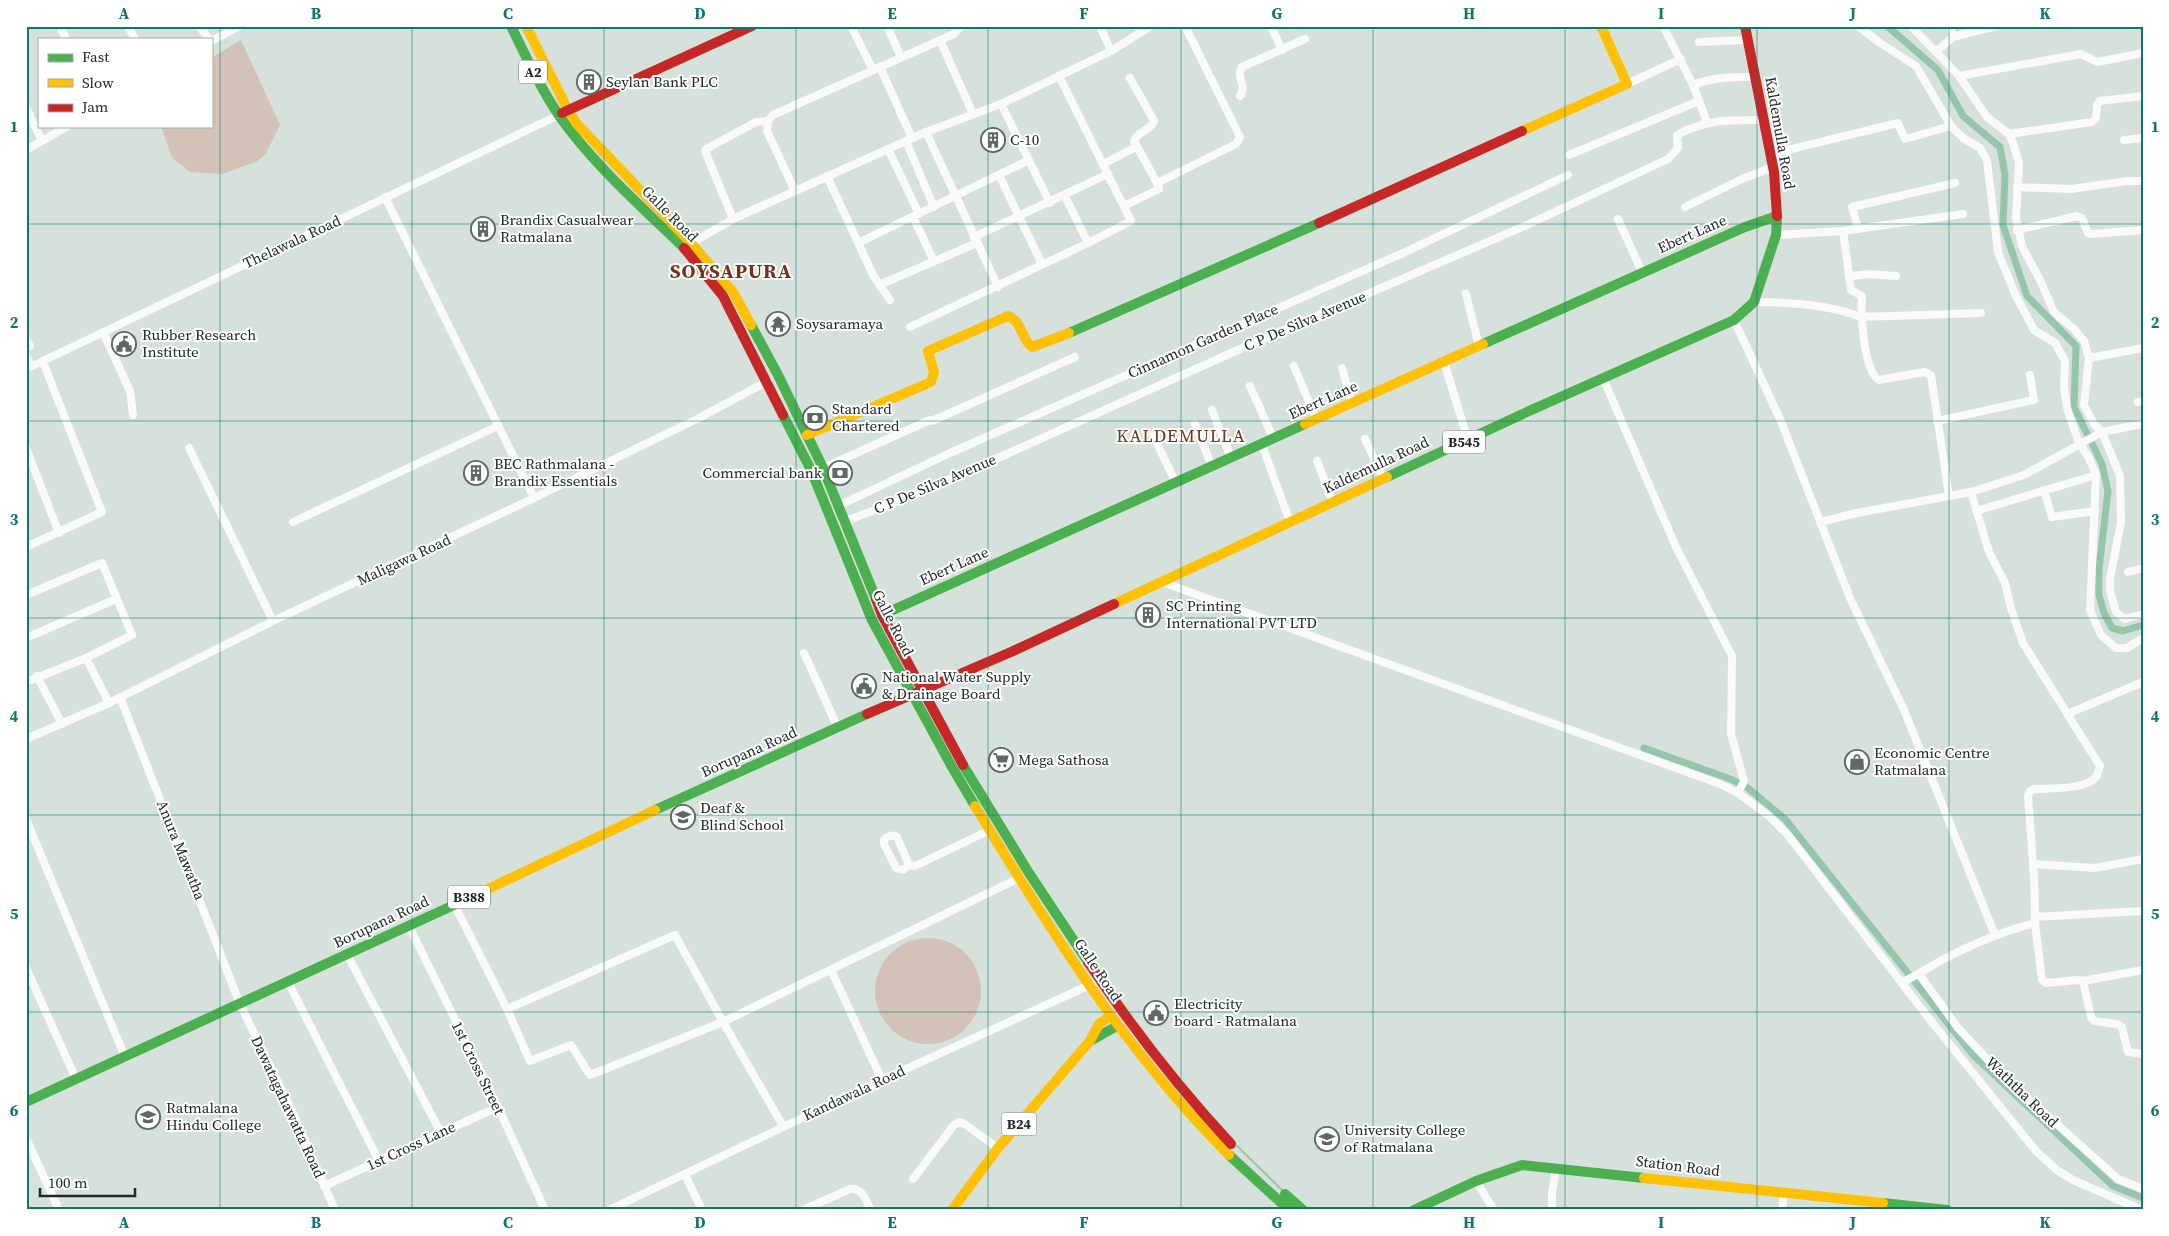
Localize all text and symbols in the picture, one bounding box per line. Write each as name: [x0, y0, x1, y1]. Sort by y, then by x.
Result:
text: A: [119, 2, 130, 24]
text: B: [311, 2, 322, 24]
text: C: [503, 2, 513, 24]
text: D: [694, 2, 706, 24]
text: E: [887, 2, 897, 24]
text: F: [1079, 2, 1089, 24]
text: G: [1272, 2, 1283, 24]
text: H: [1463, 2, 1475, 24]
text: I: [1658, 2, 1664, 24]
text: J: [1849, 2, 1856, 24]
text: K: [2039, 2, 2051, 24]
legend: [38, 38, 212, 128]
text: Fast: [82, 46, 109, 67]
road number: A2: [519, 61, 547, 84]
building icon: Seylan Bank PLC: [576, 69, 602, 95]
place label: Seylan Bank PLC: [606, 71, 718, 92]
text: Slow: [82, 72, 114, 93]
street label: Kaldemulla Road: [1760, 75, 1801, 191]
text: Jam: [81, 96, 109, 117]
text: 1: [10, 115, 18, 137]
text: 1: [2151, 115, 2159, 137]
building icon: C-10: [980, 127, 1006, 153]
place label: C-10: [1010, 129, 1039, 150]
street label: Galle Road: [637, 181, 704, 247]
place label: Brandix Casualwear Ratmalana: [500, 209, 634, 247]
street label: Ebert Lane: [1654, 209, 1730, 258]
street label: Thelawala Road: [240, 210, 344, 273]
building icon: Brandix Casualwear Ratmalana: [470, 216, 496, 242]
district label: SOYSAPURA: [670, 257, 792, 285]
street label: C P De Silva Avenue: [1240, 285, 1370, 356]
street label: Cinnamon Garden Place: [1124, 298, 1282, 383]
text: 2: [10, 311, 19, 333]
temple icon: Soysaramaya: [765, 311, 791, 337]
text: 2: [2151, 311, 2160, 333]
place label: Soysaramaya: [796, 313, 884, 334]
place label: Rubber Research Institute: [142, 324, 256, 362]
public building icon: Rubber Research Institute: [111, 331, 137, 357]
street label: Ebert Lane: [1285, 375, 1361, 424]
place label: Standard Chartered: [832, 398, 900, 436]
bank icon: Standard Chartered: [802, 405, 828, 431]
district label: KALDEMULLA: [1116, 423, 1246, 448]
street label: Kaldemulla Road: [1320, 431, 1432, 498]
road number: B545: [1443, 431, 1485, 454]
street label: C P De Silva Avenue: [870, 448, 1000, 519]
place label: BEC Rathmalana - Brandix Essentials: [494, 453, 617, 491]
building icon: BEC Rathmalana - Brandix Essentials: [463, 460, 489, 486]
bank icon: Commercial bank: [827, 460, 853, 486]
place label: Commercial bank: [703, 462, 823, 483]
text: 3: [10, 508, 19, 530]
text: 3: [2151, 508, 2160, 530]
street label: Maligawa Road: [354, 528, 454, 590]
street label: Ebert Lane: [916, 541, 992, 590]
street label: Galle Road: [868, 586, 919, 660]
place label: SC Printing International PVT LTD: [1166, 595, 1317, 633]
building icon: SC Printing International PVT LTD: [1135, 602, 1161, 628]
place label: National Water Supply & Drainage Board: [882, 666, 1031, 704]
public building icon: National Water Supply & Drainage Board: [851, 673, 877, 699]
text: 4: [10, 705, 19, 727]
text: 4: [2151, 705, 2160, 727]
street label: Borupana Road: [697, 721, 801, 782]
place label: Economic Centre Ratmalana: [1874, 742, 1990, 780]
supermarket icon: Mega Sathosa: [988, 747, 1014, 773]
place label: Mega Sathosa: [1018, 749, 1109, 770]
shop icon: Economic Centre Ratmalana: [1844, 749, 1870, 775]
street label: Anura Mawatha: [152, 797, 211, 903]
place label: Deaf & Blind School: [700, 797, 784, 835]
school or university icon: Deaf & Blind School: [670, 804, 696, 830]
road number: B388: [448, 886, 490, 909]
street label: Borupana Road: [330, 890, 432, 953]
text: 5: [10, 902, 19, 924]
text: 5: [2151, 902, 2160, 924]
street label: Galle Road: [1070, 934, 1128, 1006]
place label: Electricity board - Ratmalana: [1174, 993, 1297, 1031]
public building icon: Electricity board - Ratmalana: [1143, 1000, 1169, 1026]
street label: 1st Cross Street: [447, 1018, 510, 1118]
street label: Dawatagahawatta Road: [246, 1032, 331, 1182]
street label: Waththa Road: [1981, 1051, 2064, 1132]
street label: Kandawala Road: [799, 1059, 909, 1125]
place label: Ratmalana Hindu College: [166, 1097, 262, 1135]
text: 6: [10, 1099, 19, 1121]
text: 6: [2151, 1099, 2160, 1121]
school or university icon: Ratmalana Hindu College: [135, 1104, 161, 1130]
road number: B24: [1002, 1112, 1036, 1136]
street label: 1st Cross Lane: [363, 1116, 459, 1175]
place label: University College of Ratmalana: [1344, 1119, 1466, 1157]
school or university icon: University College of Ratmalana: [1314, 1126, 1340, 1152]
street label: Station Road: [1635, 1150, 1722, 1181]
scale bar: [40, 1166, 135, 1198]
text: 100 m: [48, 1172, 88, 1193]
text: A: [119, 1211, 130, 1233]
text: B: [311, 1211, 322, 1233]
text: C: [503, 1211, 513, 1233]
text: D: [694, 1211, 706, 1233]
text: E: [887, 1211, 897, 1233]
text: F: [1079, 1211, 1089, 1233]
text: G: [1272, 1211, 1283, 1233]
text: H: [1463, 1211, 1475, 1233]
text: I: [1658, 1211, 1664, 1233]
text: J: [1849, 1211, 1856, 1233]
text: K: [2039, 1211, 2051, 1233]

